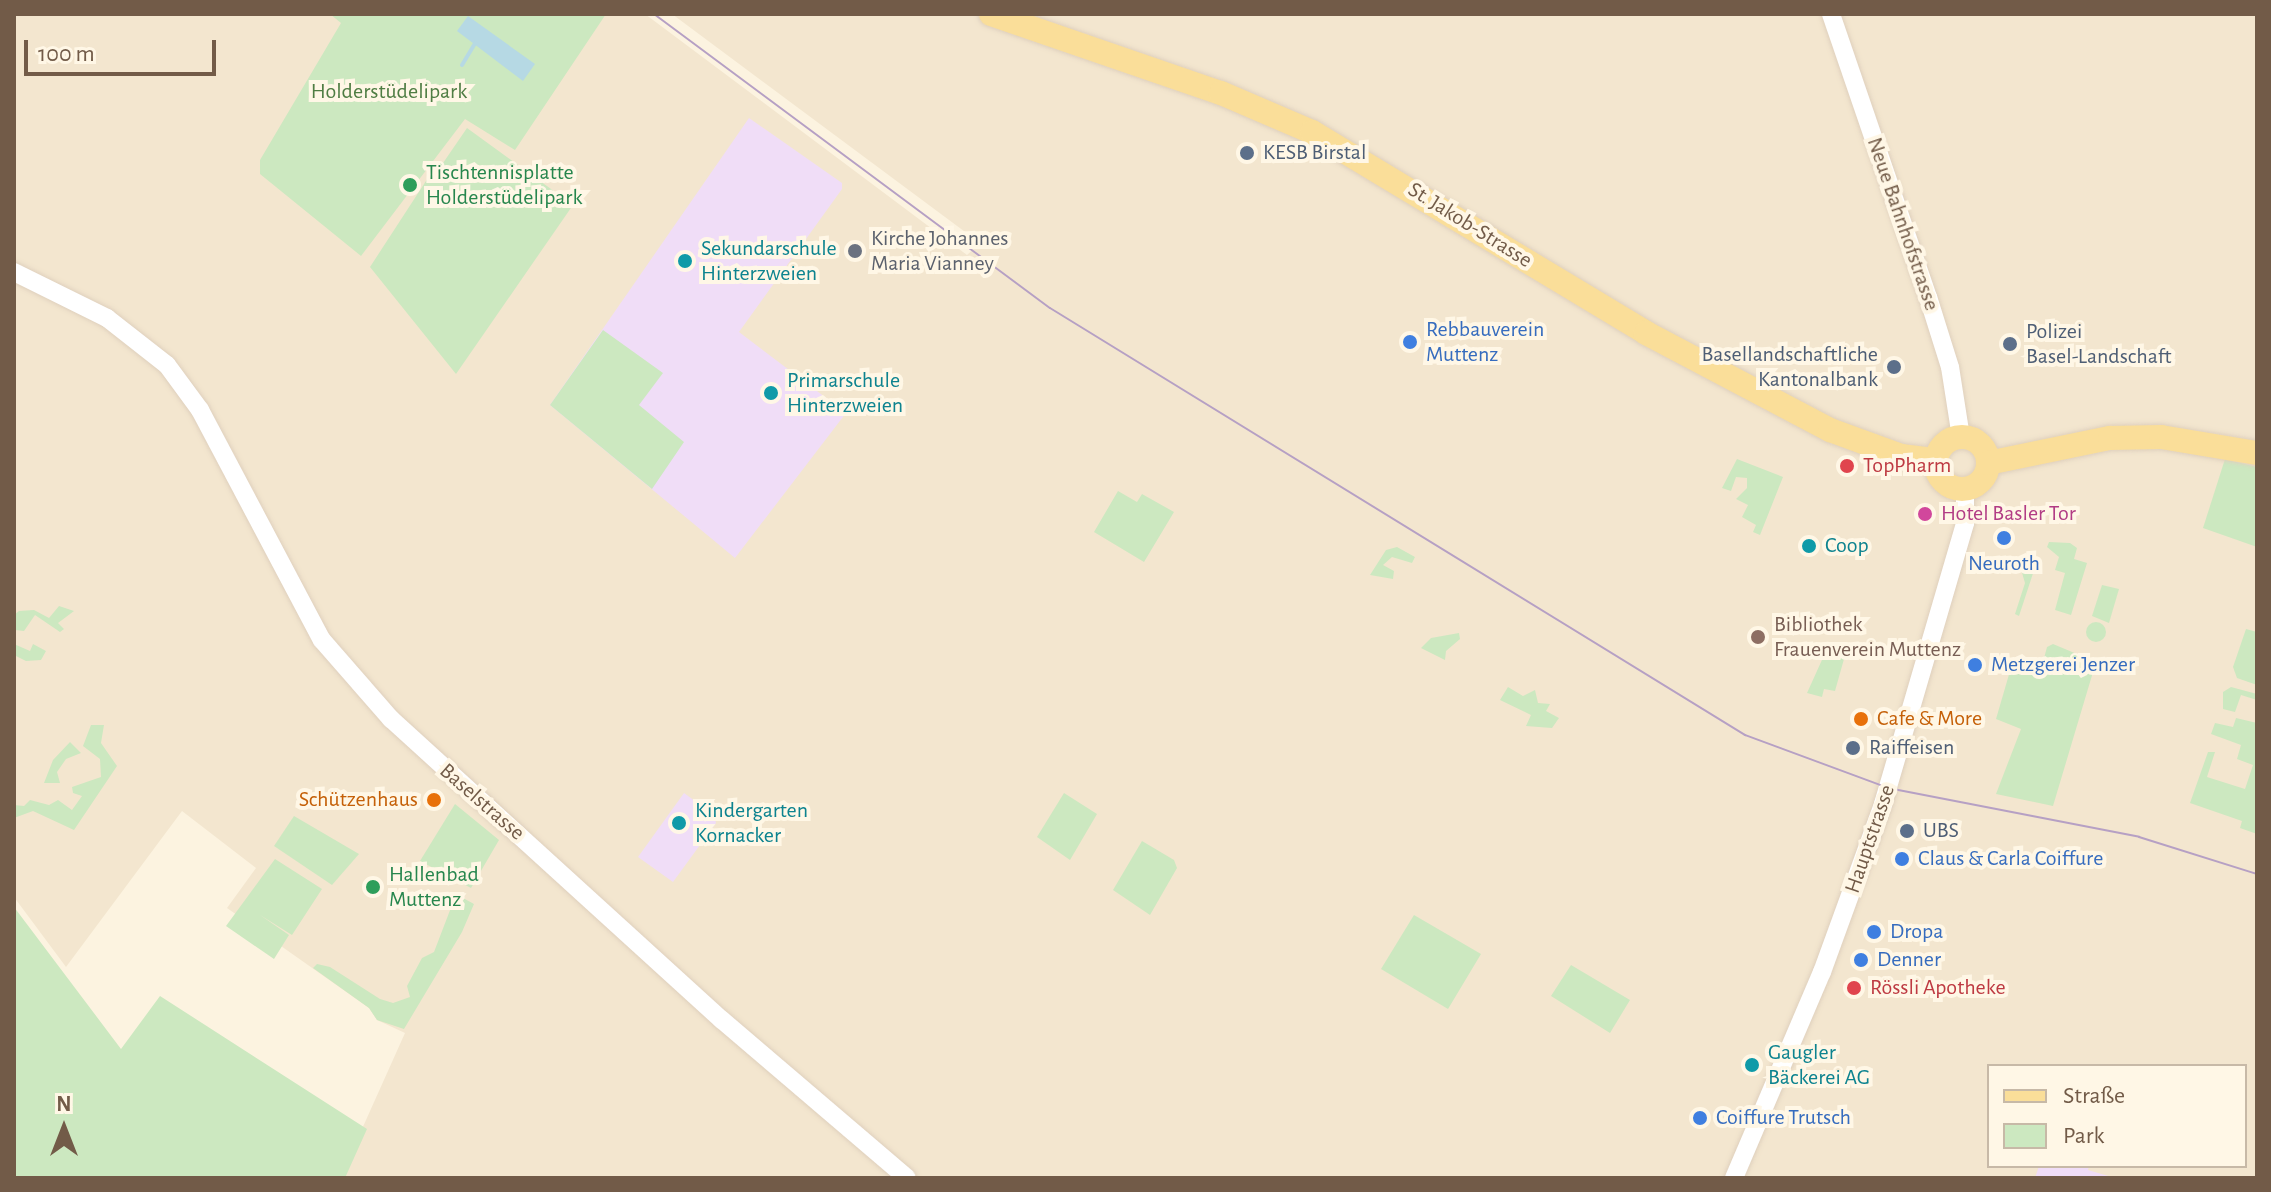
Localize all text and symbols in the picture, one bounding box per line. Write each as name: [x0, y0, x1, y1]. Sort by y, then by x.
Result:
scale bar: [28, 24, 220, 74]
text: 100 m: [38, 42, 95, 66]
park label: Holderstüdelipark: [311, 79, 467, 105]
street label: Neue Bahnhofstrasse: [1861, 134, 1945, 314]
place label: KESB Birstal: [1263, 140, 1366, 166]
marker: KESB Birstal: [1238, 144, 1256, 162]
place label: Tischtennisplatte Holderstüdelipark: [426, 159, 582, 210]
marker: Tischtennisplatte Holderstüdelipark: [401, 176, 419, 194]
street label: St. Jakob-Strasse: [1403, 176, 1537, 274]
place label: Kirche Johannes Maria Vianney: [871, 225, 1008, 276]
place label: Sekundarschule Hinterzweien: [701, 235, 837, 286]
marker: Kirche Johannes Maria Vianney: [846, 242, 864, 260]
marker: Sekundarschule Hinterzweien: [676, 252, 694, 270]
place label: Rebbauverein Muttenz: [1426, 316, 1544, 368]
place label: Polizei Basel-Landschaft: [2026, 318, 2171, 370]
marker: Rebbauverein Muttenz: [1401, 333, 1419, 351]
marker: Polizei Basel-Landschaft: [2001, 335, 2019, 353]
place label: Basellandschaftliche Kantonalbank: [1702, 341, 1878, 392]
marker: Basellandschaftliche Kantonalbank: [1885, 358, 1903, 376]
place label: Primarschule Hinterzweien: [787, 367, 903, 418]
marker: Primarschule Hinterzweien: [762, 384, 780, 402]
place label: TopPharm: [1863, 453, 1951, 479]
marker: TopPharm: [1838, 457, 1856, 475]
place label: Hotel Basler Tor: [1941, 501, 2076, 527]
marker: Hotel Basler Tor: [1916, 505, 1934, 523]
marker: Neuroth: [1995, 529, 2013, 547]
place label: Coop: [1825, 533, 1869, 559]
marker: Coop: [1800, 537, 1818, 555]
place label: Neuroth: [1968, 551, 2040, 577]
place label: Bibliothek Frauenverein Muttenz: [1774, 611, 1961, 662]
marker: Bibliothek Frauenverein Muttenz: [1749, 628, 1767, 646]
place label: Metzgerei Jenzer: [1991, 652, 2135, 678]
marker: Metzgerei Jenzer: [1966, 656, 1984, 674]
place label: Cafe & More: [1877, 706, 1982, 732]
marker: Cafe & More: [1852, 710, 1870, 728]
place label: Raiffeisen: [1869, 735, 1954, 761]
marker: Raiffeisen: [1844, 739, 1862, 757]
street label: Baselstrasse: [434, 758, 530, 846]
street label: Hauptstrasse: [1839, 781, 1901, 897]
place label: Schützenhaus: [299, 787, 418, 813]
marker: Schützenhaus: [425, 791, 443, 809]
place label: Kindergarten Kornacker: [695, 797, 808, 848]
marker: Kindergarten Kornacker: [670, 814, 688, 832]
place label: UBS: [1923, 818, 1959, 844]
marker: UBS: [1898, 822, 1916, 840]
place label: Claus & Carla Coiffure: [1918, 846, 2103, 872]
marker: Claus & Carla Coiffure: [1893, 850, 1911, 868]
place label: Hallenbad Muttenz: [389, 861, 479, 912]
marker: Hallenbad Muttenz: [364, 878, 382, 896]
place label: Dropa: [1890, 919, 1943, 945]
marker: Dropa: [1865, 923, 1883, 941]
place label: Denner: [1877, 947, 1941, 973]
marker: Denner: [1852, 951, 1870, 969]
place label: Rössli Apotheke: [1870, 975, 2006, 1001]
marker: Rössli Apotheke: [1845, 979, 1863, 997]
place label: Gaugler Bäckerei AG: [1768, 1039, 1870, 1090]
marker: Gaugler Bäckerei AG: [1743, 1056, 1761, 1074]
legend: [1987, 1064, 2247, 1168]
text: Straße: [2063, 1084, 2125, 1108]
north arrow: [24, 1088, 104, 1168]
text: N: [56, 1093, 72, 1115]
place label: Coiffure Trutsch: [1716, 1105, 1851, 1131]
marker: Coiffure Trutsch: [1691, 1109, 1709, 1127]
text: Park: [2063, 1124, 2104, 1148]

